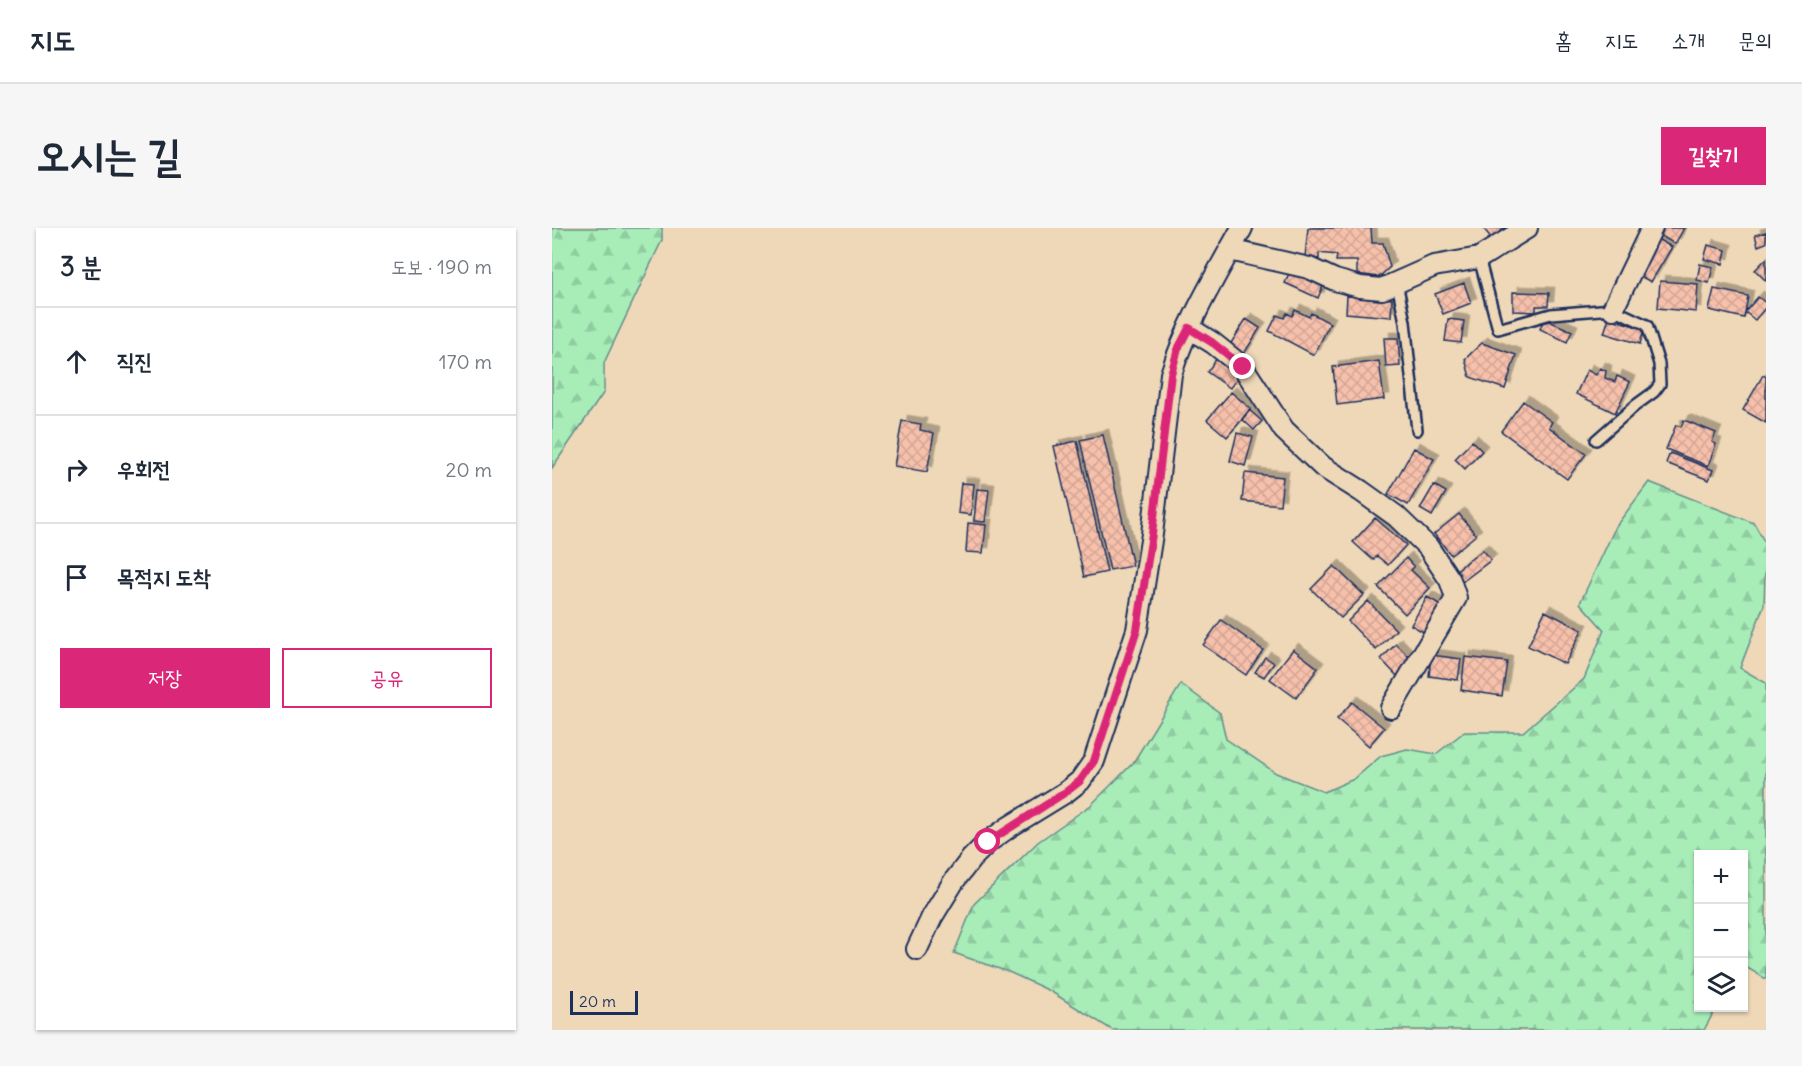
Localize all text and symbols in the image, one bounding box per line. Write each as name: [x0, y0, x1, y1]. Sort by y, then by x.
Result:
text: 지도: [30, 22, 75, 58]
text: 홈: [1555, 27, 1572, 54]
text: 지도: [1605, 27, 1638, 54]
text: 소개: [1671, 27, 1705, 54]
text: 문의: [1738, 27, 1772, 54]
button: 길찾기: [1661, 127, 1766, 185]
text: 오시는 길: [36, 129, 181, 181]
text: 3 분: [60, 250, 102, 283]
text: 도보 · 190 m: [391, 254, 492, 279]
icon: ahead: [60, 345, 93, 378]
text: 직진: [117, 347, 152, 375]
text: 170 m: [439, 349, 492, 374]
route end: [1229, 353, 1255, 379]
icon: right: [60, 453, 93, 486]
text: 우회전: [117, 455, 170, 483]
text: 20 m: [446, 457, 492, 482]
icon: arrive: [60, 561, 93, 594]
text: 목적지 도착: [117, 563, 211, 591]
button: 저장: [60, 648, 270, 708]
button: 공유: [282, 648, 492, 708]
route start: [974, 828, 1000, 854]
map controls: [1694, 850, 1748, 1012]
button: +: [1694, 850, 1748, 904]
button: −: [1694, 904, 1748, 958]
button: layers: [1694, 958, 1748, 1012]
scale bar: [570, 988, 638, 1016]
text: 20 m: [579, 991, 616, 1011]

